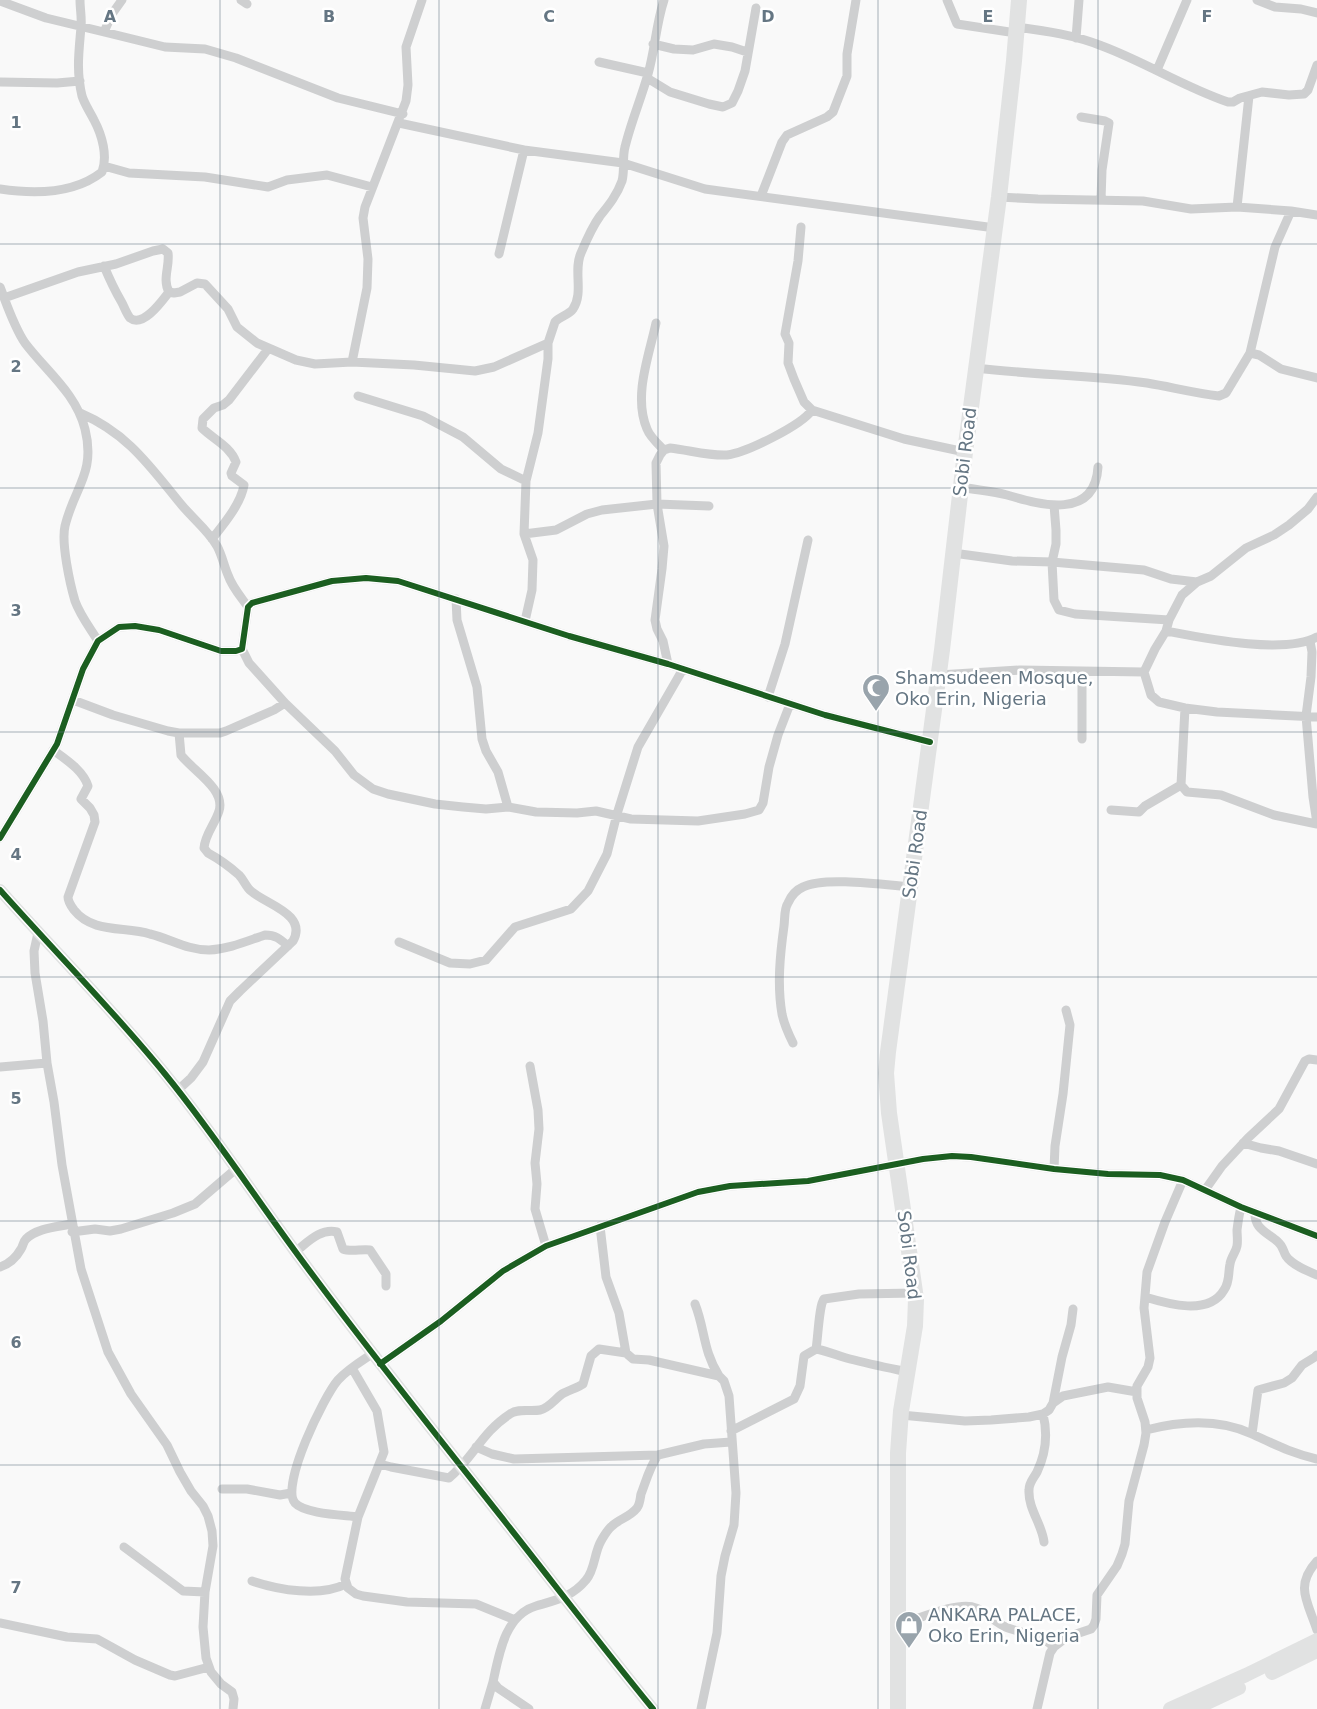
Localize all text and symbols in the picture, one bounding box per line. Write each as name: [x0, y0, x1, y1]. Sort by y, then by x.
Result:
text: A: [104, 7, 117, 26]
text: B: [323, 7, 335, 26]
text: C: [543, 7, 555, 26]
text: D: [761, 7, 775, 26]
text: E: [983, 7, 993, 26]
text: F: [1202, 7, 1212, 26]
text: 1: [10, 113, 22, 132]
text: 2: [10, 357, 22, 376]
street label: Sobi Road: [949, 406, 980, 498]
text: 3: [10, 601, 22, 620]
place label: Shamsudeen Mosque, Oko Erin, Nigeria: [895, 667, 1093, 709]
mosque icon: Shamsudeen Mosque, Oko Erin, Nigeria: [861, 673, 891, 712]
street label: Sobi Road: [898, 808, 931, 900]
text: 4: [10, 845, 22, 864]
text: 5: [10, 1089, 22, 1108]
street label: Sobi Road: [894, 1209, 925, 1301]
text: 6: [10, 1333, 22, 1352]
text: 7: [10, 1578, 22, 1597]
place label: ANKARA PALACE, Oko Erin, Nigeria: [928, 1604, 1082, 1646]
shop icon: ANKARA PALACE, Oko Erin, Nigeria: [894, 1610, 924, 1649]

